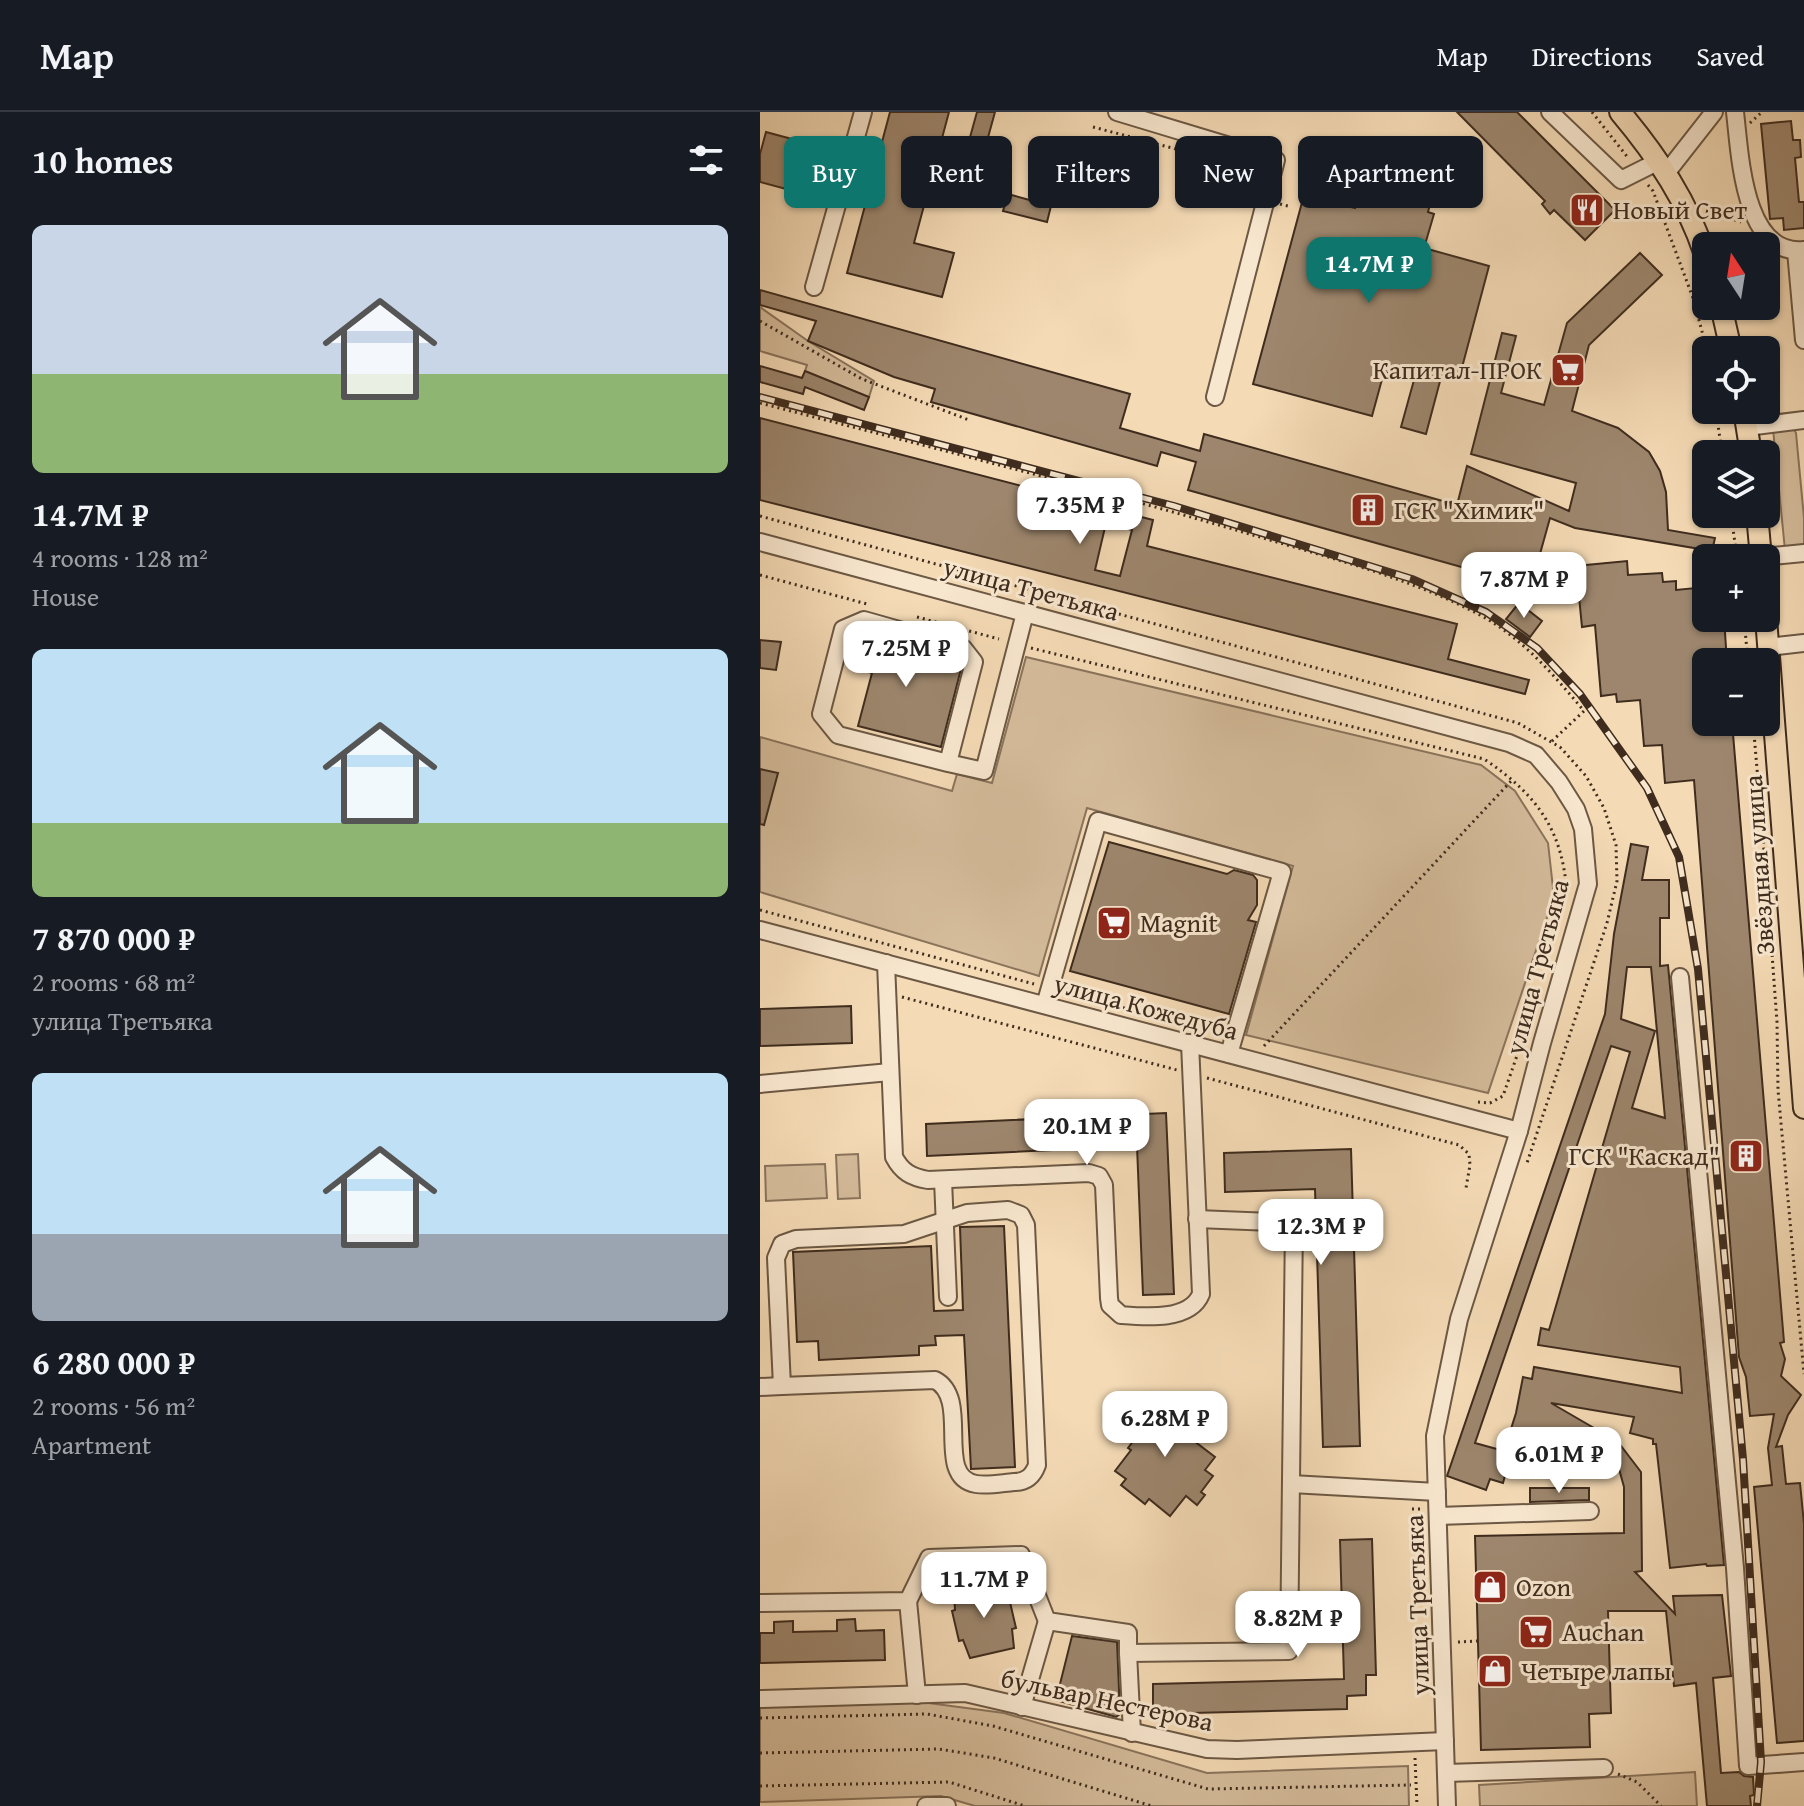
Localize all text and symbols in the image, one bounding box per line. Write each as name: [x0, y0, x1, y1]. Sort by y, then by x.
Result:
text: Map: [40, 27, 114, 83]
text: Map: [1436, 35, 1488, 76]
text: Directions: [1532, 35, 1652, 76]
text: Saved: [1696, 35, 1764, 76]
text: 10 homes: [32, 136, 173, 185]
chip: Buy: [784, 136, 885, 208]
chip: Rent: [901, 136, 1012, 208]
chip: Filters: [1028, 136, 1159, 208]
chip: New: [1175, 136, 1282, 208]
chip: Apartment: [1298, 136, 1483, 208]
icon: filters: [684, 138, 728, 182]
place label: Новый Свет: [1613, 190, 1748, 229]
restaurant icon: Новый Свет: [1568, 191, 1606, 229]
north arrow: [1692, 232, 1780, 320]
map controls: [1692, 232, 1780, 736]
pin: 14.7M ₽: [1295, 237, 1443, 305]
text: 14.7M ₽: [1324, 243, 1414, 282]
icon: home: [308, 277, 452, 421]
button: locate: [1692, 336, 1780, 424]
place label: Капитал-ПРОК: [1373, 350, 1542, 389]
supermarket icon: Капитал-ПРОК: [1549, 351, 1587, 389]
button: layers: [1692, 440, 1780, 528]
pin: 7.35M ₽: [1006, 478, 1154, 546]
text: 7.35M ₽: [1035, 484, 1125, 523]
text: 14.7M ₽: [32, 489, 149, 538]
place label: ГСК "Химик": [1394, 490, 1545, 529]
building icon: ГСК "Химик": [1349, 491, 1387, 529]
text: 4 rooms · 128 m²: [32, 538, 208, 577]
button: +: [1692, 544, 1780, 632]
street label: улица Третьяка: [938, 546, 1124, 631]
pin: 7.87M ₽: [1450, 552, 1598, 620]
text: 7.87M ₽: [1479, 558, 1569, 597]
text: House: [32, 577, 99, 616]
pin: 7.25M ₽: [832, 621, 980, 689]
text: 7.25M ₽: [861, 627, 951, 666]
button: −: [1692, 648, 1780, 736]
icon: home: [308, 701, 452, 845]
street label: Звёздная улица: [1733, 773, 1784, 956]
street label: улица Третьяка: [1494, 874, 1579, 1060]
place label: Magnit: [1140, 903, 1218, 942]
supermarket icon: Magnit: [1095, 904, 1133, 942]
text: 7 870 000 ₽: [32, 913, 195, 962]
text: 2 rooms · 68 m²: [32, 962, 195, 1001]
street label: улица Кожедуба: [1049, 963, 1243, 1050]
text: улица Третьяка: [32, 1001, 213, 1040]
pin: 20.1M ₽: [1013, 1099, 1161, 1167]
text: 20.1M ₽: [1042, 1105, 1132, 1144]
icon: home: [308, 1125, 452, 1269]
place label: ГСК "Каскад": [1569, 1136, 1720, 1175]
building icon: ГСК "Каскад": [1727, 1137, 1765, 1175]
pin: 12.3M ₽: [1247, 1199, 1395, 1267]
text: 12.3M ₽: [1276, 1205, 1366, 1244]
text: 6 280 000 ₽: [32, 1337, 195, 1386]
text: 2 rooms · 56 m²: [32, 1386, 195, 1425]
pin: 6.28M ₽: [1091, 1391, 1239, 1459]
text: 6.28M ₽: [1120, 1397, 1210, 1436]
text: Apartment: [32, 1425, 151, 1464]
pin: 6.01M ₽: [1485, 1427, 1633, 1495]
text: 6.01M ₽: [1514, 1433, 1604, 1472]
street label: улица Третьяка: [1394, 1513, 1439, 1697]
pin: 11.7M ₽: [910, 1552, 1058, 1620]
text: 11.7M ₽: [939, 1558, 1029, 1597]
place label: Ozon: [1516, 1567, 1571, 1606]
shop icon: Ozon: [1471, 1568, 1509, 1606]
pin: 8.82M ₽: [1224, 1591, 1372, 1659]
text: 8.82M ₽: [1253, 1597, 1343, 1636]
place label: Auchan: [1562, 1612, 1645, 1651]
supermarket icon: Auchan: [1517, 1613, 1555, 1651]
place label: Четыре лапы: [1521, 1651, 1671, 1690]
shop icon: Четыре лапы: [1476, 1652, 1514, 1690]
street label: бульвар Нестерова: [997, 1658, 1217, 1741]

